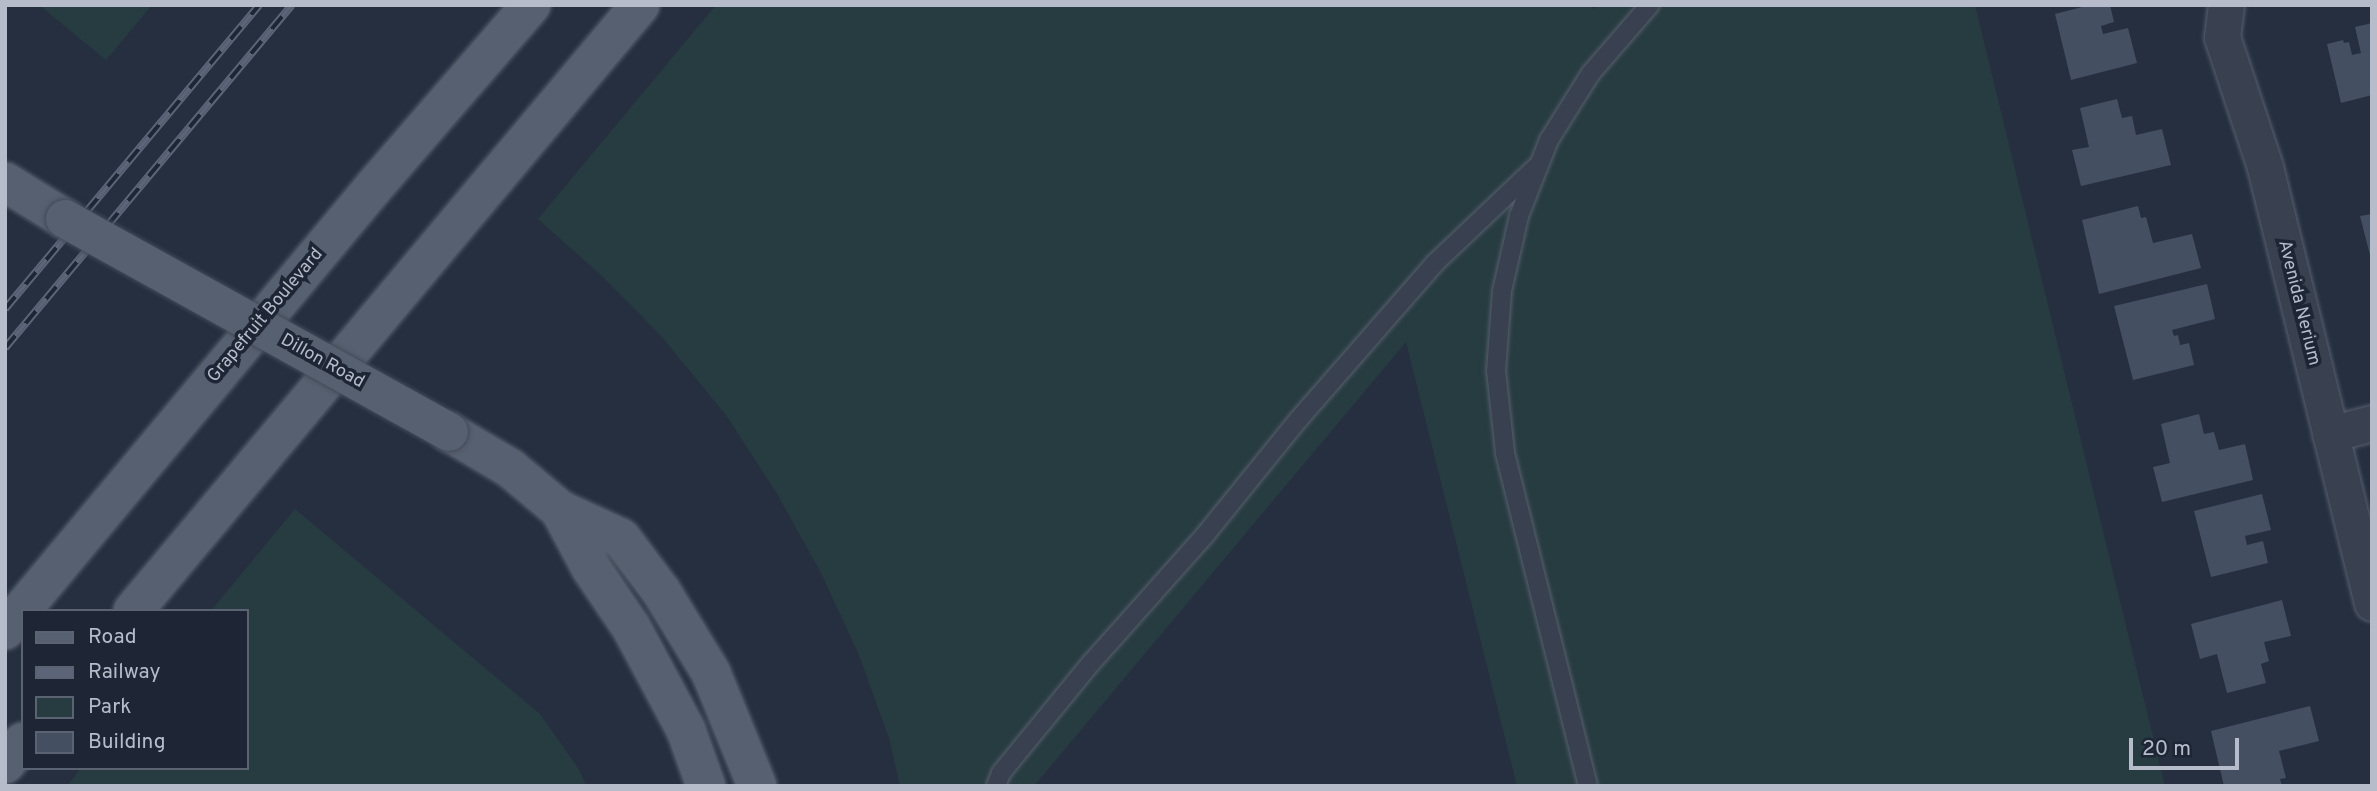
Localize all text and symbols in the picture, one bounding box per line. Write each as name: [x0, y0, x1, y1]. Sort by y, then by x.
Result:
street label: Avenida Nerium: [2272, 238, 2324, 368]
street label: Grapefruit Boulevard: [204, 245, 328, 387]
street label: Dillon Road: [276, 330, 368, 394]
legend: [21, 609, 248, 770]
text: Road: [88, 624, 137, 651]
text: Railway: [88, 659, 161, 686]
text: Park: [88, 694, 131, 721]
scale bar: [2132, 724, 2242, 768]
text: Building: [88, 729, 166, 756]
text: 20 m: [2142, 736, 2191, 763]

